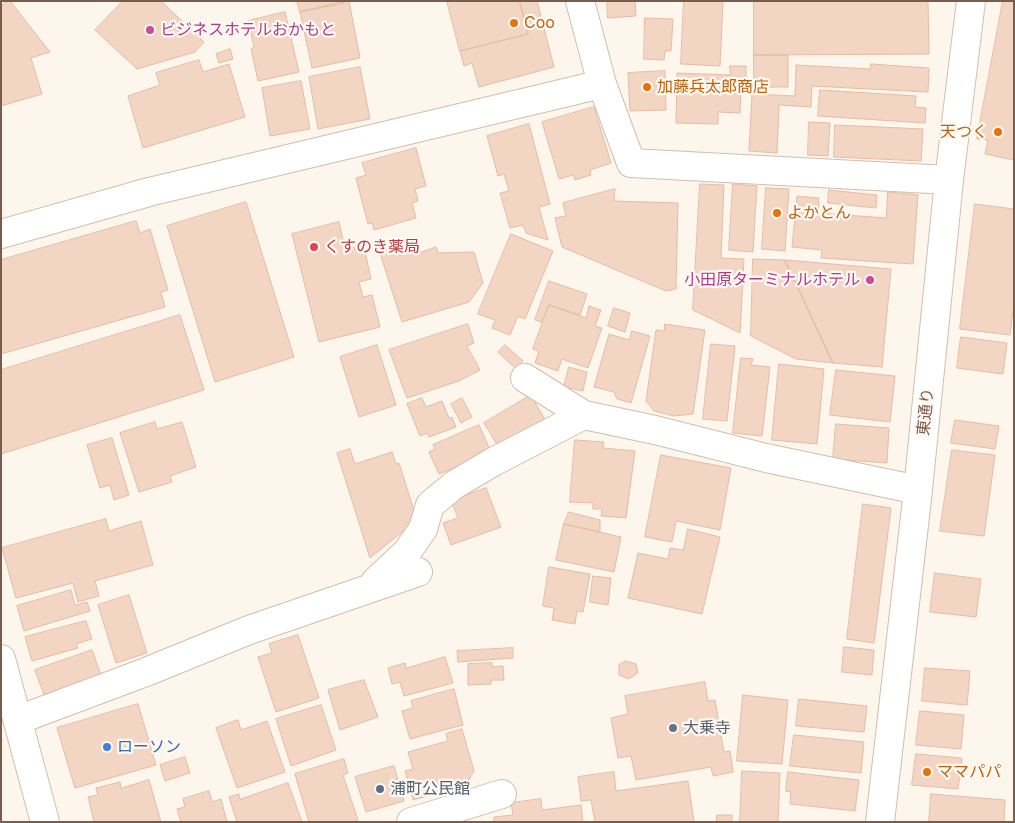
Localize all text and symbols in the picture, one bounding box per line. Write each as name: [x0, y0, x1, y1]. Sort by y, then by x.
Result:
place label: Coo: [524, 13, 555, 33]
marker: Coo: [508, 17, 520, 29]
place label: ビジネスホテルおかもと: [160, 20, 336, 40]
marker: ビジネスホテルおかもと: [144, 24, 156, 36]
place label: 加藤兵太郎商店: [657, 77, 769, 97]
marker: 加藤兵太郎商店: [641, 81, 653, 93]
place label: 天つく: [940, 122, 988, 142]
marker: 天つく: [992, 126, 1004, 138]
place label: よかとん: [787, 203, 851, 223]
marker: よかとん: [771, 207, 783, 219]
place label: くすのき薬局: [324, 237, 420, 257]
marker: くすのき薬局: [308, 241, 320, 253]
place label: 小田原ターミナルホテル: [684, 270, 860, 290]
marker: 小田原ターミナルホテル: [864, 274, 876, 286]
street label: 東通り: [914, 387, 938, 437]
place label: 大乗寺: [683, 718, 731, 738]
marker: 大乗寺: [667, 722, 679, 734]
place label: ローソン: [117, 737, 181, 757]
marker: ローソン: [101, 741, 113, 753]
place label: ママパパ: [937, 762, 1001, 782]
marker: ママパパ: [921, 766, 933, 778]
place label: 浦町公民館: [390, 779, 470, 799]
marker: 浦町公民館: [374, 783, 386, 795]

